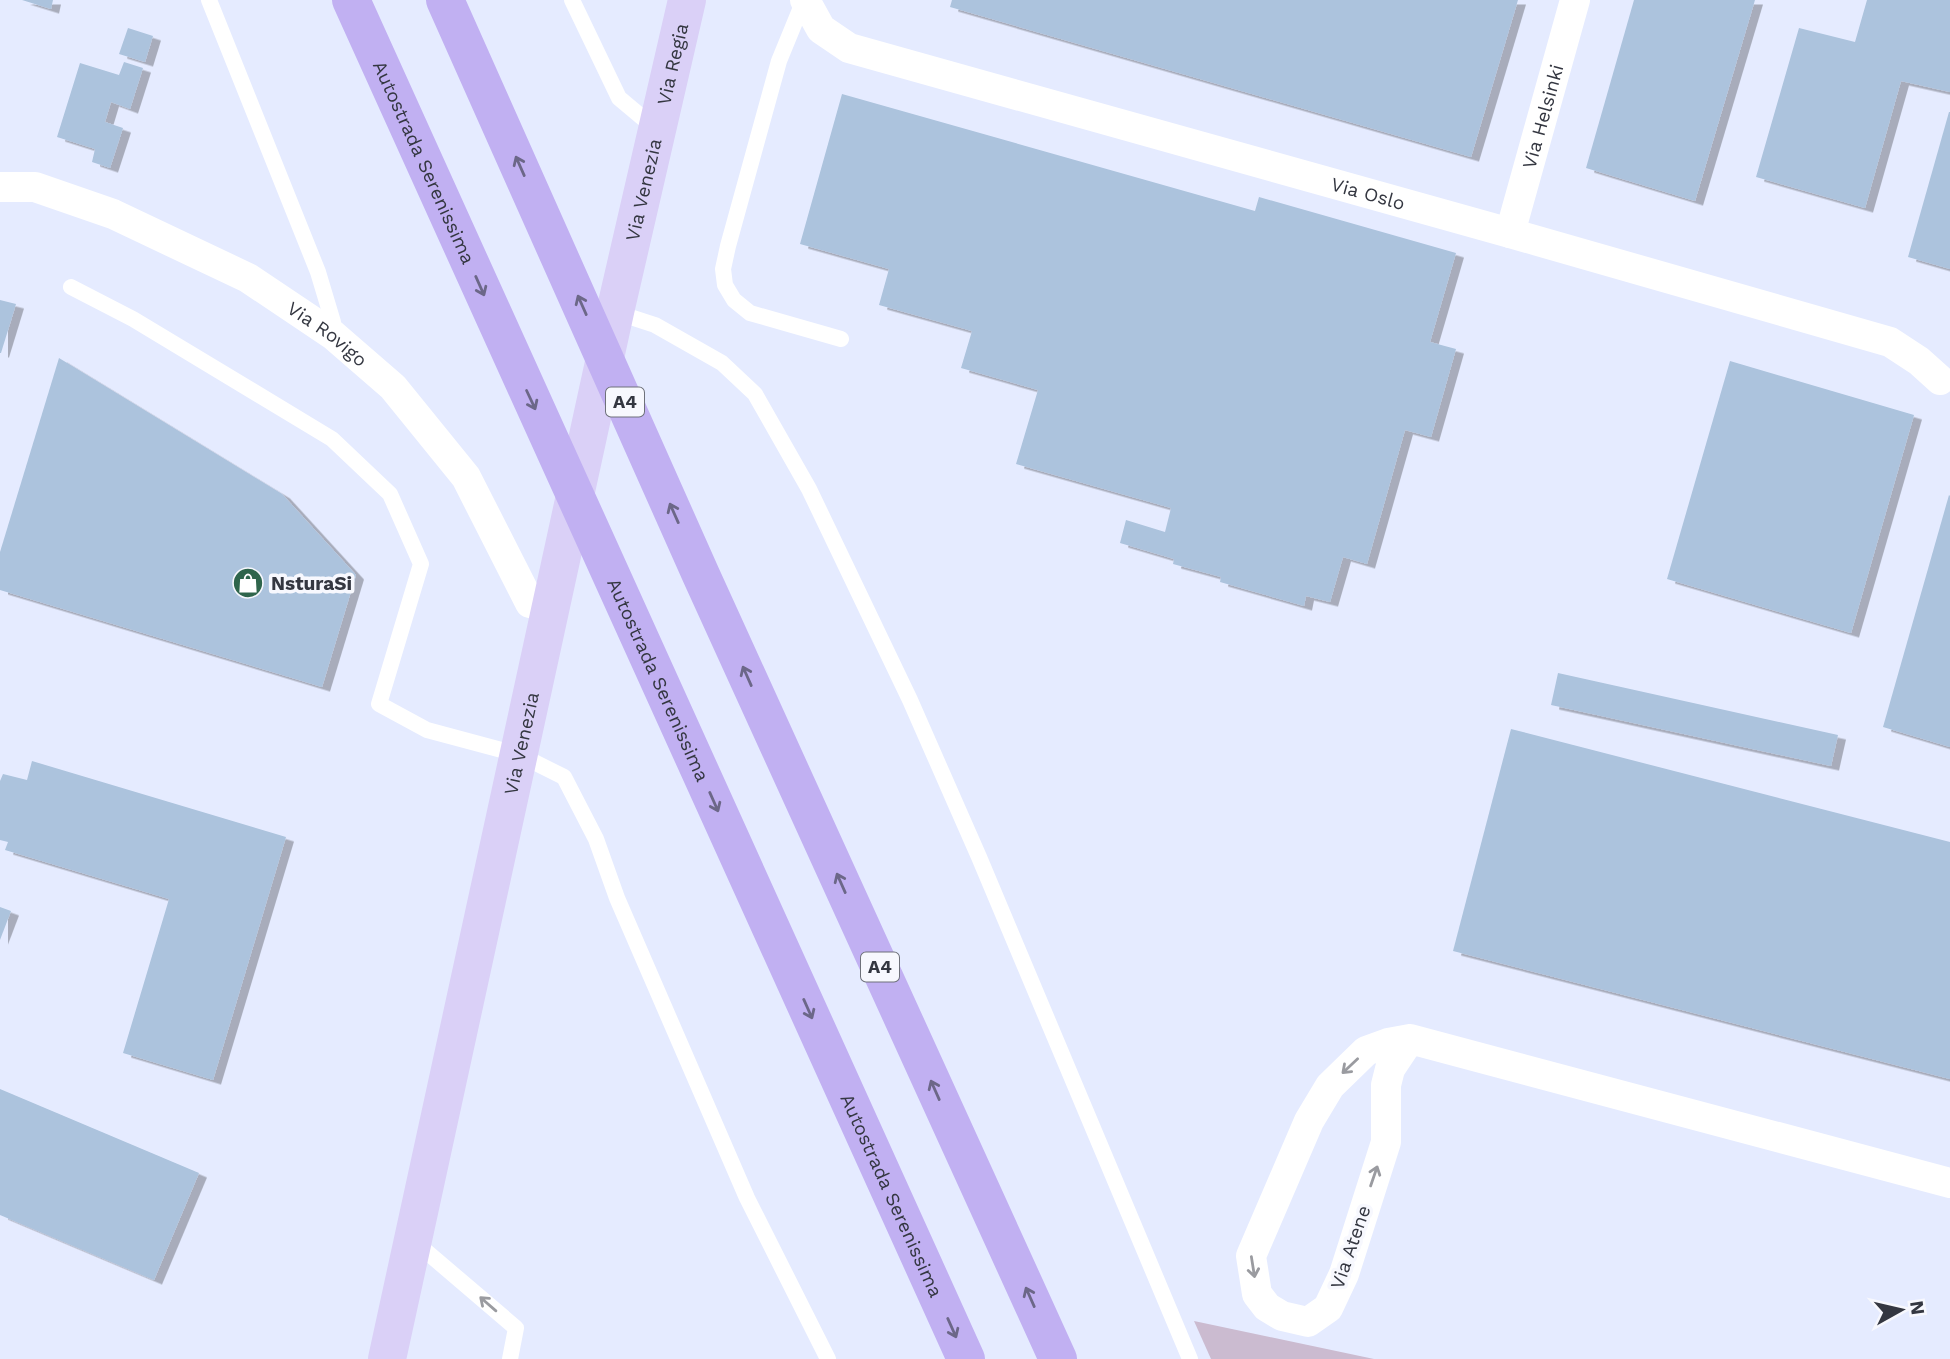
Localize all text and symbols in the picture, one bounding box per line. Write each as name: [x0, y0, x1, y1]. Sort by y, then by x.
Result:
street label: Via Regia: [652, 21, 693, 107]
street label: Autostrada Serenissima: [368, 57, 480, 268]
street label: Via Helsinki: [1517, 62, 1569, 171]
street label: Via Venezia: [621, 136, 667, 243]
one-way arrow: [513, 156, 526, 177]
street label: Via Oslo: [1328, 172, 1407, 215]
one-way arrow: [474, 275, 487, 296]
one-way arrow: [575, 294, 588, 316]
street label: Via Rovigo: [283, 297, 372, 372]
road number: A4: [606, 388, 644, 416]
one-way arrow: [525, 389, 538, 410]
one-way arrow: [667, 502, 680, 524]
shop icon: NsturaSi: [231, 566, 265, 600]
place label: NsturaSi: [271, 572, 352, 595]
street label: Autostrada Serenissima: [602, 575, 714, 785]
one-way arrow: [740, 665, 753, 687]
street label: Via Venezia: [499, 690, 544, 797]
one-way arrow: [708, 791, 721, 812]
one-way arrow: [834, 873, 847, 894]
road number: A4: [861, 952, 899, 982]
one-way arrow: [802, 998, 815, 1019]
one-way arrow: [1341, 1057, 1358, 1074]
one-way arrow: [928, 1080, 942, 1101]
street label: Autostrada Serenissima: [835, 1090, 948, 1301]
one-way arrow: [1369, 1165, 1381, 1187]
street label: Via Atene: [1325, 1202, 1375, 1292]
one-way arrow: [1247, 1255, 1260, 1278]
north arrow: [1866, 1275, 1936, 1345]
one-way arrow: [1023, 1287, 1036, 1308]
one-way arrow: [479, 1296, 497, 1312]
text: N: [1905, 1299, 1930, 1316]
one-way arrow: [946, 1317, 959, 1338]

